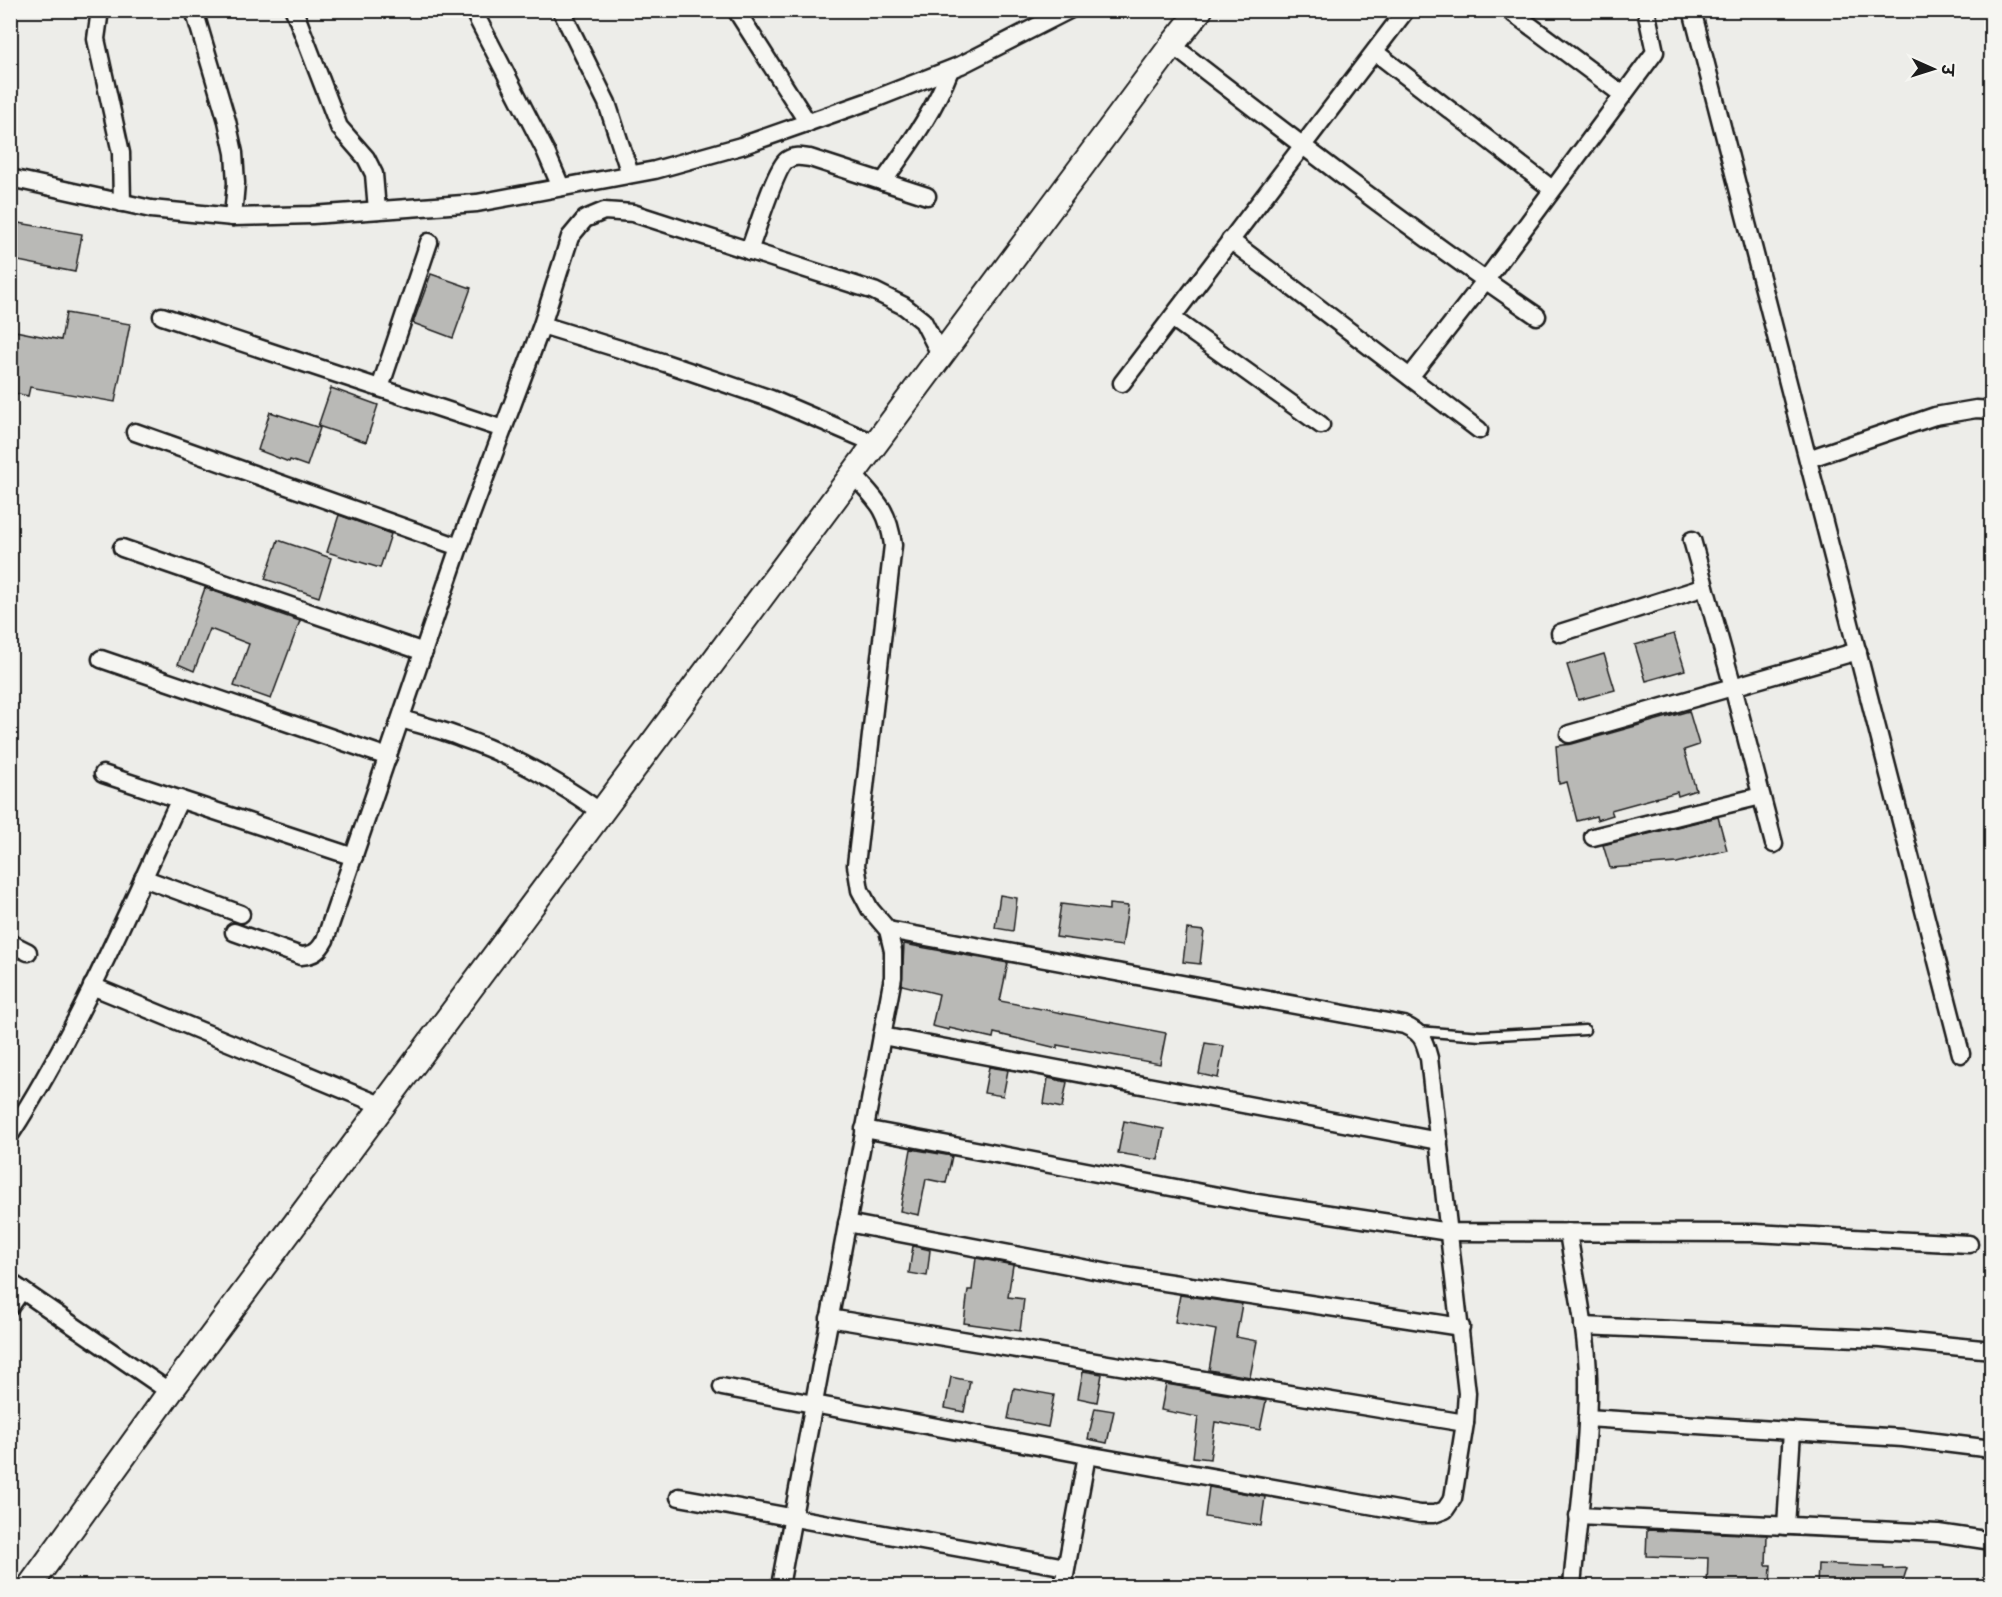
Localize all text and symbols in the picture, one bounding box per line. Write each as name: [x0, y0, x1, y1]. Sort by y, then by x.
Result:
north arrow: [1903, 39, 1963, 99]
text: उ: [1936, 62, 1957, 77]

